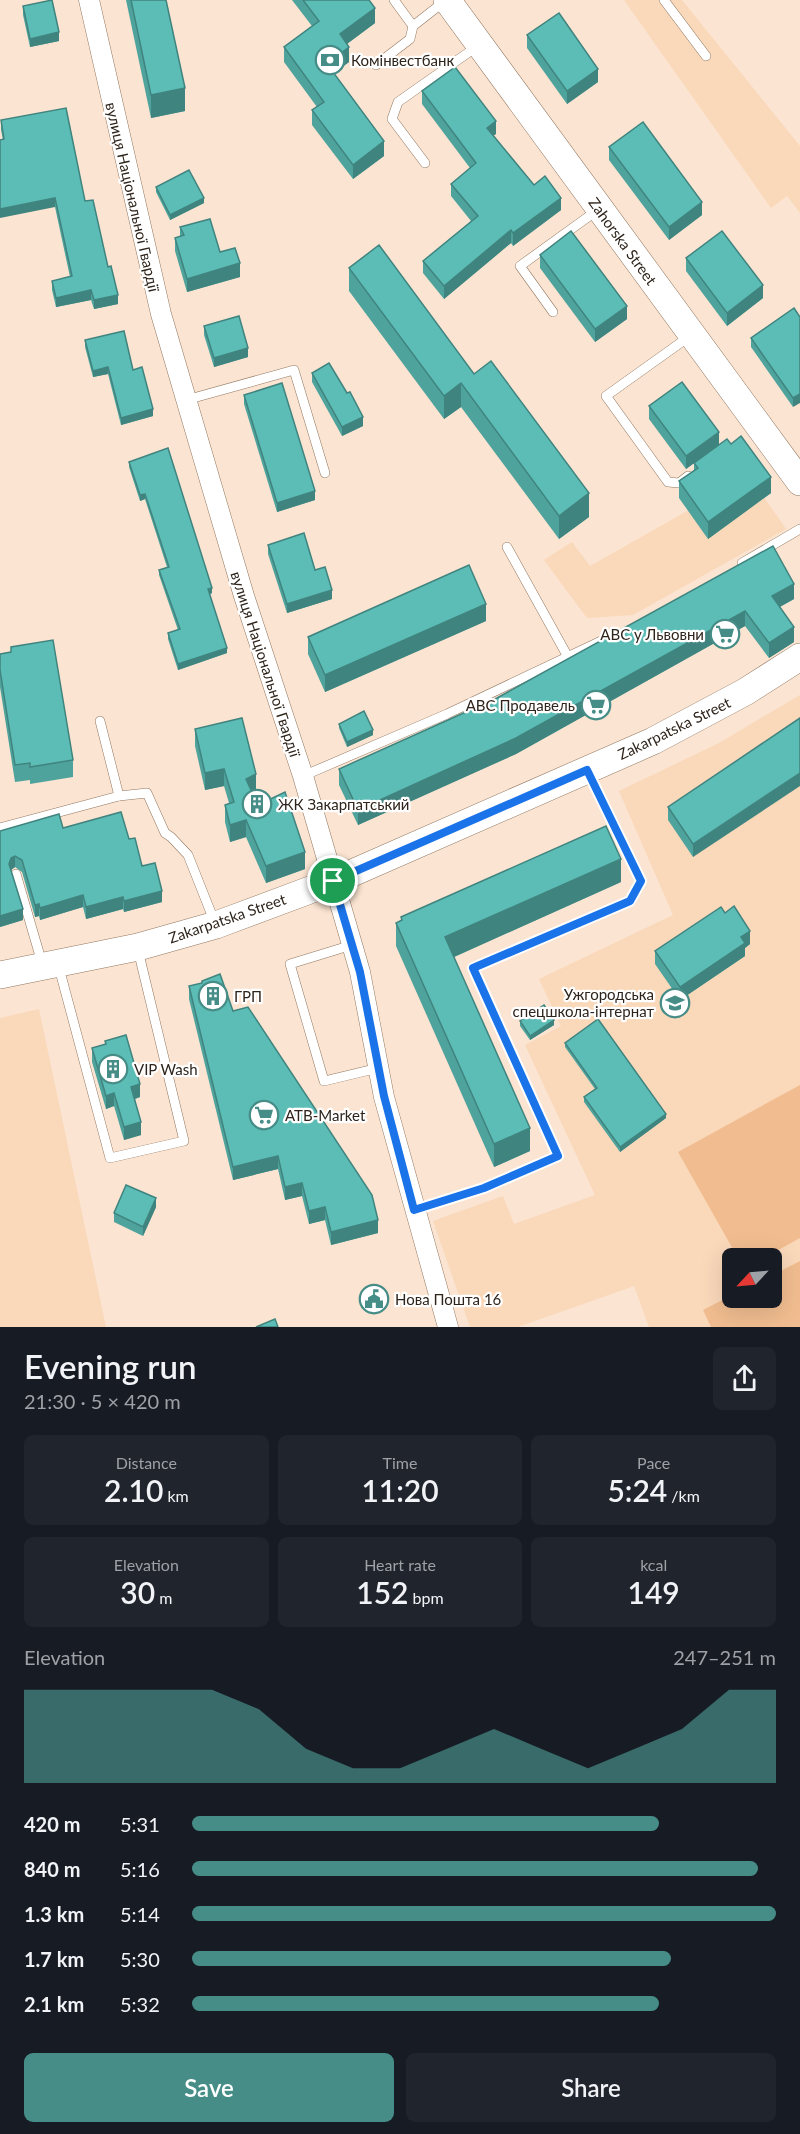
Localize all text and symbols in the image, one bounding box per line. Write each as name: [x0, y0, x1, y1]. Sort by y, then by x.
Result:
bank icon: Комінвестбанк: [314, 44, 346, 76]
place label: Комінвестбанк: [351, 51, 454, 69]
street label: вулиця Національної Гвардії: [102, 100, 164, 294]
street label: Zahorska Street: [585, 194, 661, 289]
street label: вулиця Національної Гвардії: [227, 569, 305, 759]
supermarket icon: ABC у Львовни: [709, 618, 741, 650]
place label: ABC у Львовни: [600, 625, 704, 643]
supermarket icon: ABC Продавель: [580, 689, 612, 721]
street label: Zakarpatska Street: [615, 693, 734, 763]
place label: ABC Продавель: [466, 696, 575, 714]
building icon: ЖК Закарпатський: [241, 788, 273, 820]
place label: ЖК Закарпатський: [278, 795, 409, 813]
pin: [307, 855, 358, 906]
icon: arrive: [316, 864, 349, 897]
street label: Zakarpatska Street: [166, 889, 289, 947]
building icon: ГРП: [197, 980, 229, 1012]
place label: Ужгородська спецшкола-інтернат: [513, 985, 654, 1020]
place label: ГРП: [234, 987, 262, 1005]
school or university icon: Ужгородська спецшкола-інтернат: [659, 987, 691, 1019]
building icon: VIP Wash: [97, 1053, 129, 1085]
place label: VIP Wash: [134, 1060, 198, 1078]
supermarket icon: ATB-Market: [248, 1099, 280, 1131]
place label: ATB-Market: [285, 1106, 366, 1124]
north arrow: [722, 1248, 782, 1308]
map controls: [722, 1248, 782, 1308]
public building icon: Нова Пошта 16: [358, 1283, 390, 1315]
place label: Нова Пошта 16: [395, 1290, 502, 1308]
text: Evening run: [24, 1346, 197, 1386]
button: share: [713, 1347, 776, 1410]
text: 21:30 · 5 × 420 m: [24, 1389, 181, 1413]
text: Distance: [116, 1453, 177, 1472]
text: Time: [383, 1453, 417, 1472]
text: Pace: [637, 1453, 670, 1472]
text: 2.10: [104, 1472, 163, 1508]
text: 11:20: [361, 1472, 439, 1508]
text: 5:24: [607, 1472, 667, 1508]
text: km: [163, 1486, 189, 1505]
text: /km: [667, 1486, 700, 1505]
text: Elevation: [114, 1555, 179, 1574]
text: Heart rate: [364, 1555, 436, 1574]
text: kcal: [640, 1555, 667, 1574]
text: 30: [120, 1574, 155, 1610]
text: 152: [356, 1574, 409, 1610]
text: 149: [628, 1574, 680, 1610]
text: m: [155, 1588, 172, 1607]
text: bpm: [409, 1588, 444, 1607]
text: Elevation: [24, 1645, 105, 1669]
text: 247–251 m: [673, 1645, 776, 1669]
text: 420 m: [24, 1812, 80, 1836]
text: 5:31: [120, 1812, 160, 1836]
text: 840 m: [24, 1857, 80, 1881]
text: 5:16: [120, 1857, 160, 1881]
text: 1.3 km: [24, 1902, 84, 1926]
text: 5:14: [120, 1902, 160, 1926]
text: 1.7 km: [24, 1947, 84, 1971]
text: 5:30: [120, 1947, 160, 1971]
text: 2.1 km: [24, 1992, 84, 2016]
text: 5:32: [120, 1992, 160, 2016]
button: Save: [24, 2053, 394, 2122]
button: Share: [406, 2053, 776, 2122]

